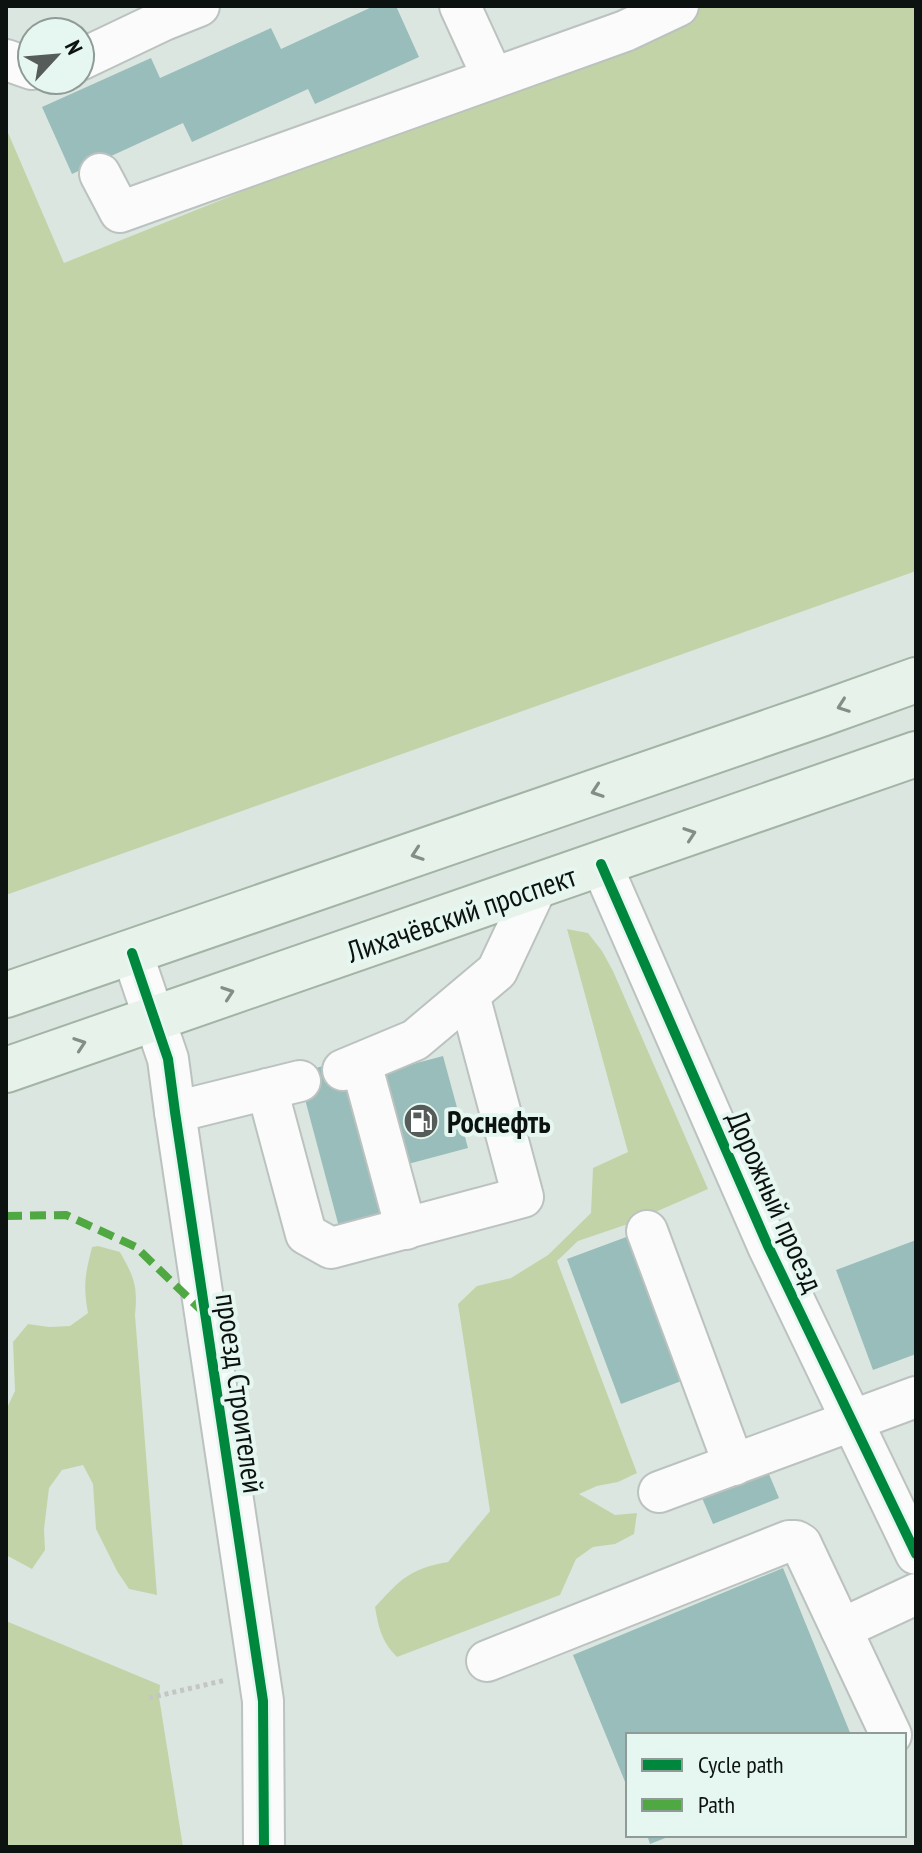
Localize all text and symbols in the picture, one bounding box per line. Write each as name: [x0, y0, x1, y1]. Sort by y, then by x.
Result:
north arrow: [16, 16, 96, 96]
text: N: [59, 36, 89, 59]
one-way arrow: [837, 696, 851, 713]
one-way arrow: [591, 782, 605, 798]
one-way arrow: [682, 827, 696, 843]
one-way arrow: [411, 844, 425, 860]
street label: Лихачёвский проспект: [340, 855, 581, 971]
one-way arrow: [220, 987, 234, 1003]
one-way arrow: [72, 1037, 86, 1053]
fuel station icon: Роснефть: [402, 1102, 440, 1140]
place label: Роснефть: [447, 1102, 551, 1141]
street label: Дорожный проезд: [719, 1104, 833, 1298]
street label: проезд Строителей: [208, 1291, 274, 1495]
legend: [626, 1733, 906, 1837]
text: Cycle path: [698, 1749, 784, 1780]
text: Path: [698, 1789, 735, 1820]

